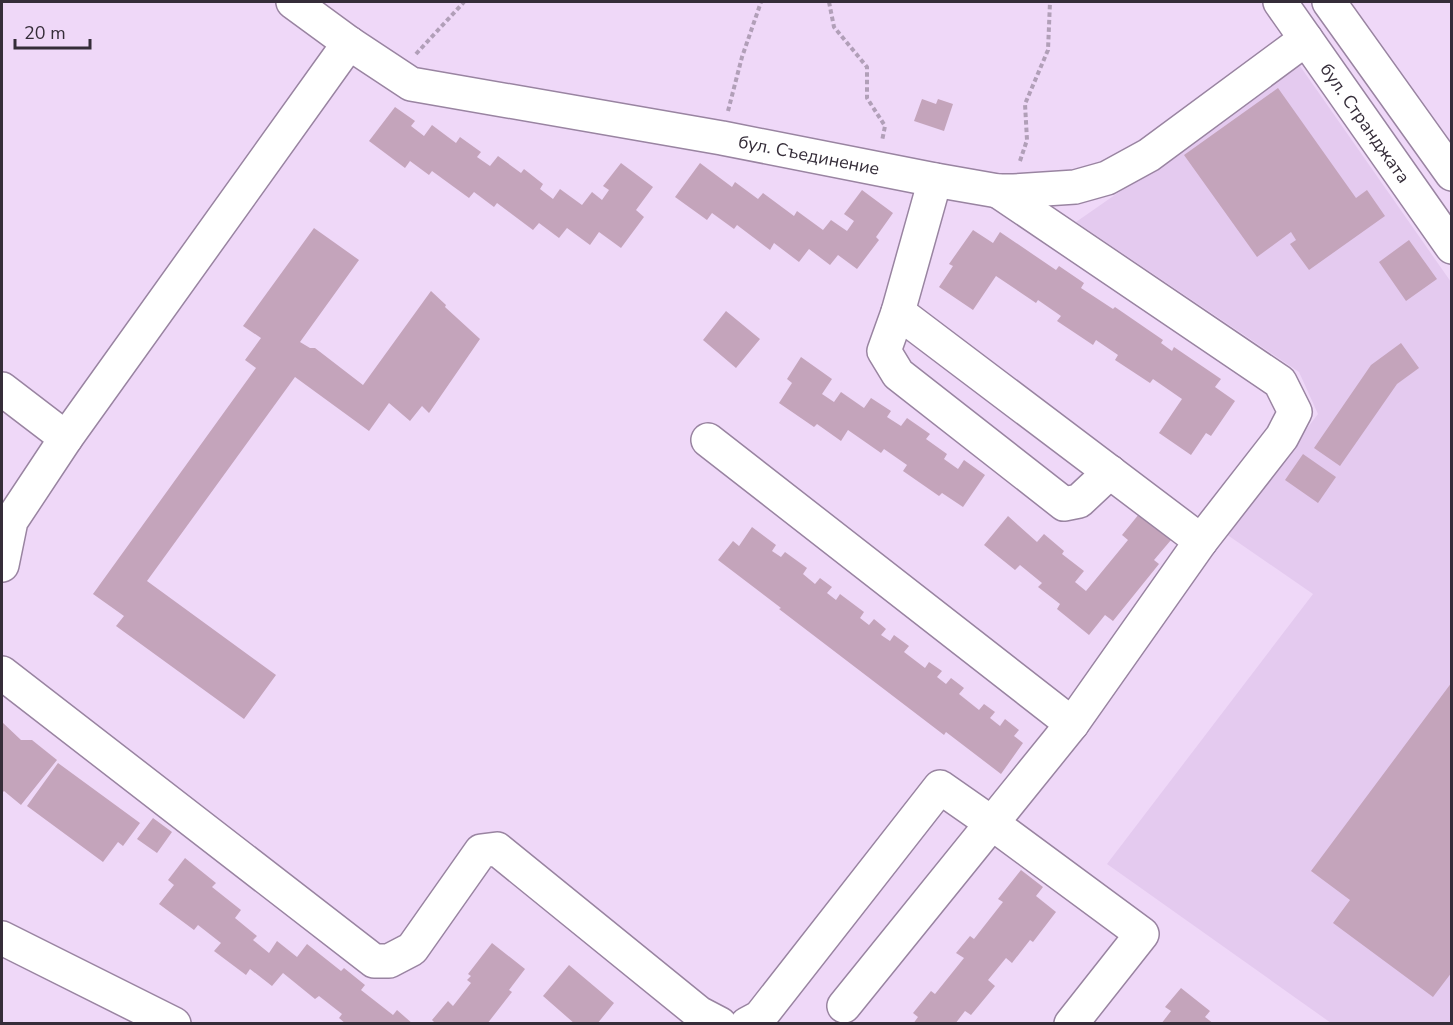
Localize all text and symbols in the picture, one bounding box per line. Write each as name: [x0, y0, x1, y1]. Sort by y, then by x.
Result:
scale bar: [15, 12, 90, 50]
text: 20 m: [24, 21, 66, 45]
street label: бул. Странджата: [1315, 58, 1415, 188]
street label: бул. Съединение: [736, 129, 882, 181]

